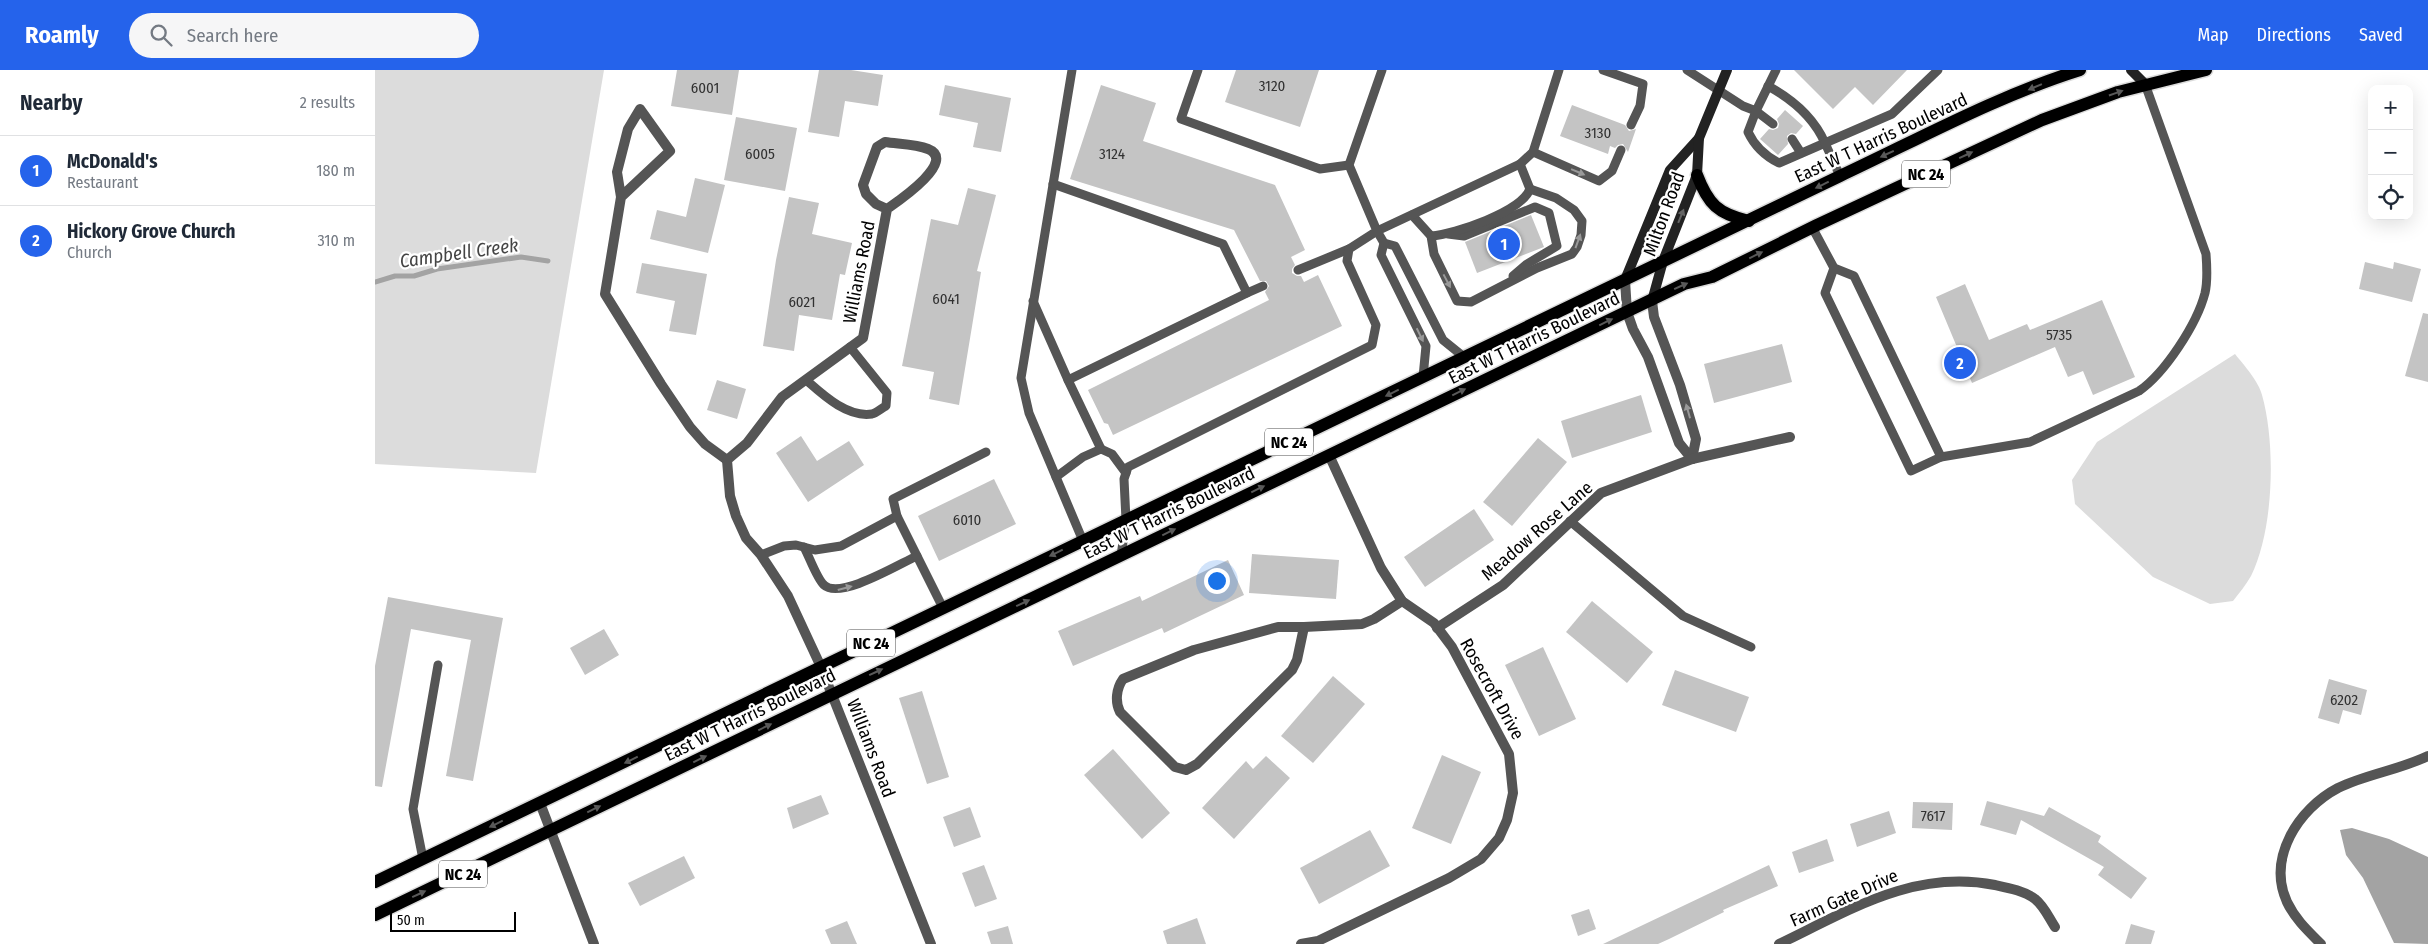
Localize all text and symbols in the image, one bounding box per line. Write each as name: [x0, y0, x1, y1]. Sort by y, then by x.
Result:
search box: [129, 13, 479, 58]
text: Roamly: [25, 21, 99, 49]
icon: search: [147, 21, 175, 49]
text: Search here: [187, 24, 278, 47]
text: Map: [2197, 24, 2229, 46]
text: Directions: [2257, 24, 2331, 46]
text: Saved: [2359, 24, 2403, 46]
house number: 3120: [1259, 77, 1285, 95]
house number: 6001: [691, 79, 719, 97]
one-way arrow: [2027, 83, 2042, 91]
map controls: [2368, 85, 2413, 220]
button: +: [2368, 85, 2413, 130]
street label: East W T Harris Boulevard: [1791, 88, 1971, 188]
one-way arrow: [2109, 89, 2124, 97]
text: Nearby: [20, 90, 82, 116]
text: 2 results: [300, 93, 355, 112]
house number: 3130: [1585, 124, 1611, 142]
button: −: [2368, 130, 2413, 175]
house number: 6005: [745, 145, 775, 163]
house number: 3124: [1099, 145, 1125, 163]
text: McDonald's: [67, 150, 157, 173]
one-way arrow: [1880, 150, 1894, 158]
one-way arrow: [1959, 150, 1973, 158]
road number: NC 24: [1902, 160, 1950, 188]
text: 1: [33, 161, 39, 180]
text: 180 m: [316, 161, 355, 180]
one-way arrow: [1571, 168, 1585, 176]
street label: Milton Road: [1639, 169, 1689, 259]
text: Restaurant: [67, 173, 138, 192]
button: locate: [2368, 175, 2413, 220]
one-way arrow: [1815, 181, 1829, 189]
one-way arrow: [1677, 208, 1685, 223]
street label: Williams Road: [838, 219, 880, 325]
text: Hickory Grove Church: [67, 220, 235, 243]
pin: 1: [1488, 225, 1520, 263]
text: 2: [32, 231, 40, 250]
text: 310 m: [318, 231, 355, 250]
water label: Campbell Creek: [398, 233, 520, 273]
one-way arrow: [1575, 234, 1582, 249]
text: Church: [67, 243, 112, 262]
one-way arrow: [1749, 251, 1763, 259]
one-way arrow: [1442, 274, 1451, 288]
one-way arrow: [1674, 282, 1688, 290]
street label: East W T Harris Boulevard: [1445, 287, 1623, 389]
house number: 6041: [932, 290, 960, 308]
house number: 6021: [788, 293, 816, 311]
one-way arrow: [1599, 318, 1613, 326]
house number: 5735: [2046, 326, 2072, 344]
one-way arrow: [1416, 328, 1424, 342]
pin: 2: [1944, 344, 1976, 382]
one-way arrow: [1452, 388, 1466, 396]
one-way arrow: [1385, 389, 1399, 397]
one-way arrow: [1684, 404, 1692, 419]
road number: NC 24: [1265, 428, 1313, 456]
street label: East W T Harris Boulevard: [1080, 462, 1258, 564]
street label: Meadow Rose Lane: [1477, 477, 1597, 585]
one-way arrow: [1251, 485, 1265, 493]
house number: 6010: [953, 511, 981, 529]
one-way arrow: [1162, 528, 1177, 536]
one-way arrow: [1049, 549, 1063, 557]
your location: [1204, 568, 1230, 594]
one-way arrow: [838, 583, 853, 591]
one-way arrow: [1016, 598, 1030, 606]
road number: NC 24: [847, 630, 895, 656]
street label: Rosecroft Drive: [1455, 635, 1529, 744]
street label: East W T Harris Boulevard: [661, 664, 839, 766]
one-way arrow: [869, 668, 884, 677]
house number: 6202: [2330, 691, 2358, 709]
street label: Williams Road: [842, 696, 900, 800]
one-way arrow: [758, 723, 772, 731]
one-way arrow: [693, 754, 707, 762]
one-way arrow: [624, 756, 638, 764]
one-way arrow: [587, 805, 601, 813]
house number: 7617: [1921, 807, 1945, 825]
one-way arrow: [489, 820, 503, 828]
road number: NC 24: [439, 861, 487, 888]
street label: Farm Gate Drive: [1787, 864, 1902, 932]
one-way arrow: [412, 890, 426, 898]
scale bar: [390, 909, 516, 932]
text: 50 m: [397, 912, 425, 929]

